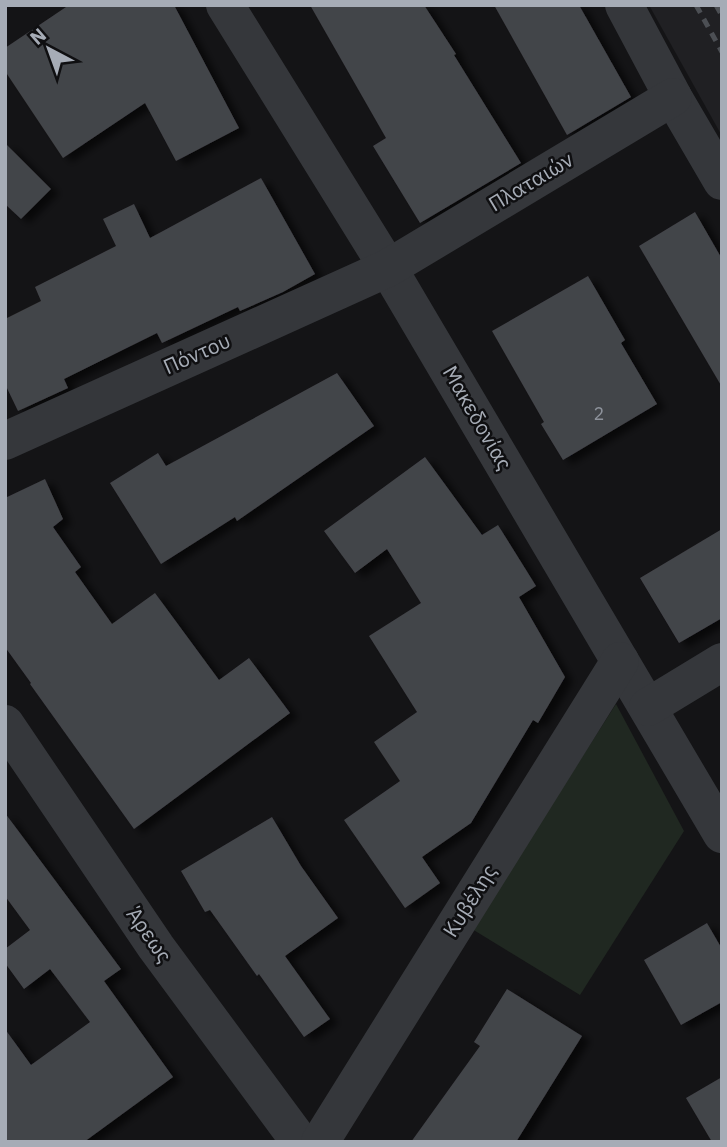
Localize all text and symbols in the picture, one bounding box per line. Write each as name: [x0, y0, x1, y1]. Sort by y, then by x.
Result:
north arrow: [14, 14, 84, 84]
text: N: [25, 23, 51, 50]
street label: Πλαταιών: [483, 145, 578, 217]
street label: Πόντου: [159, 326, 235, 380]
street label: Μακεδονίας: [437, 360, 519, 475]
house number: 2: [594, 402, 604, 425]
street label: Κυβέλης: [436, 859, 502, 942]
street label: Άρεως: [121, 901, 179, 968]

